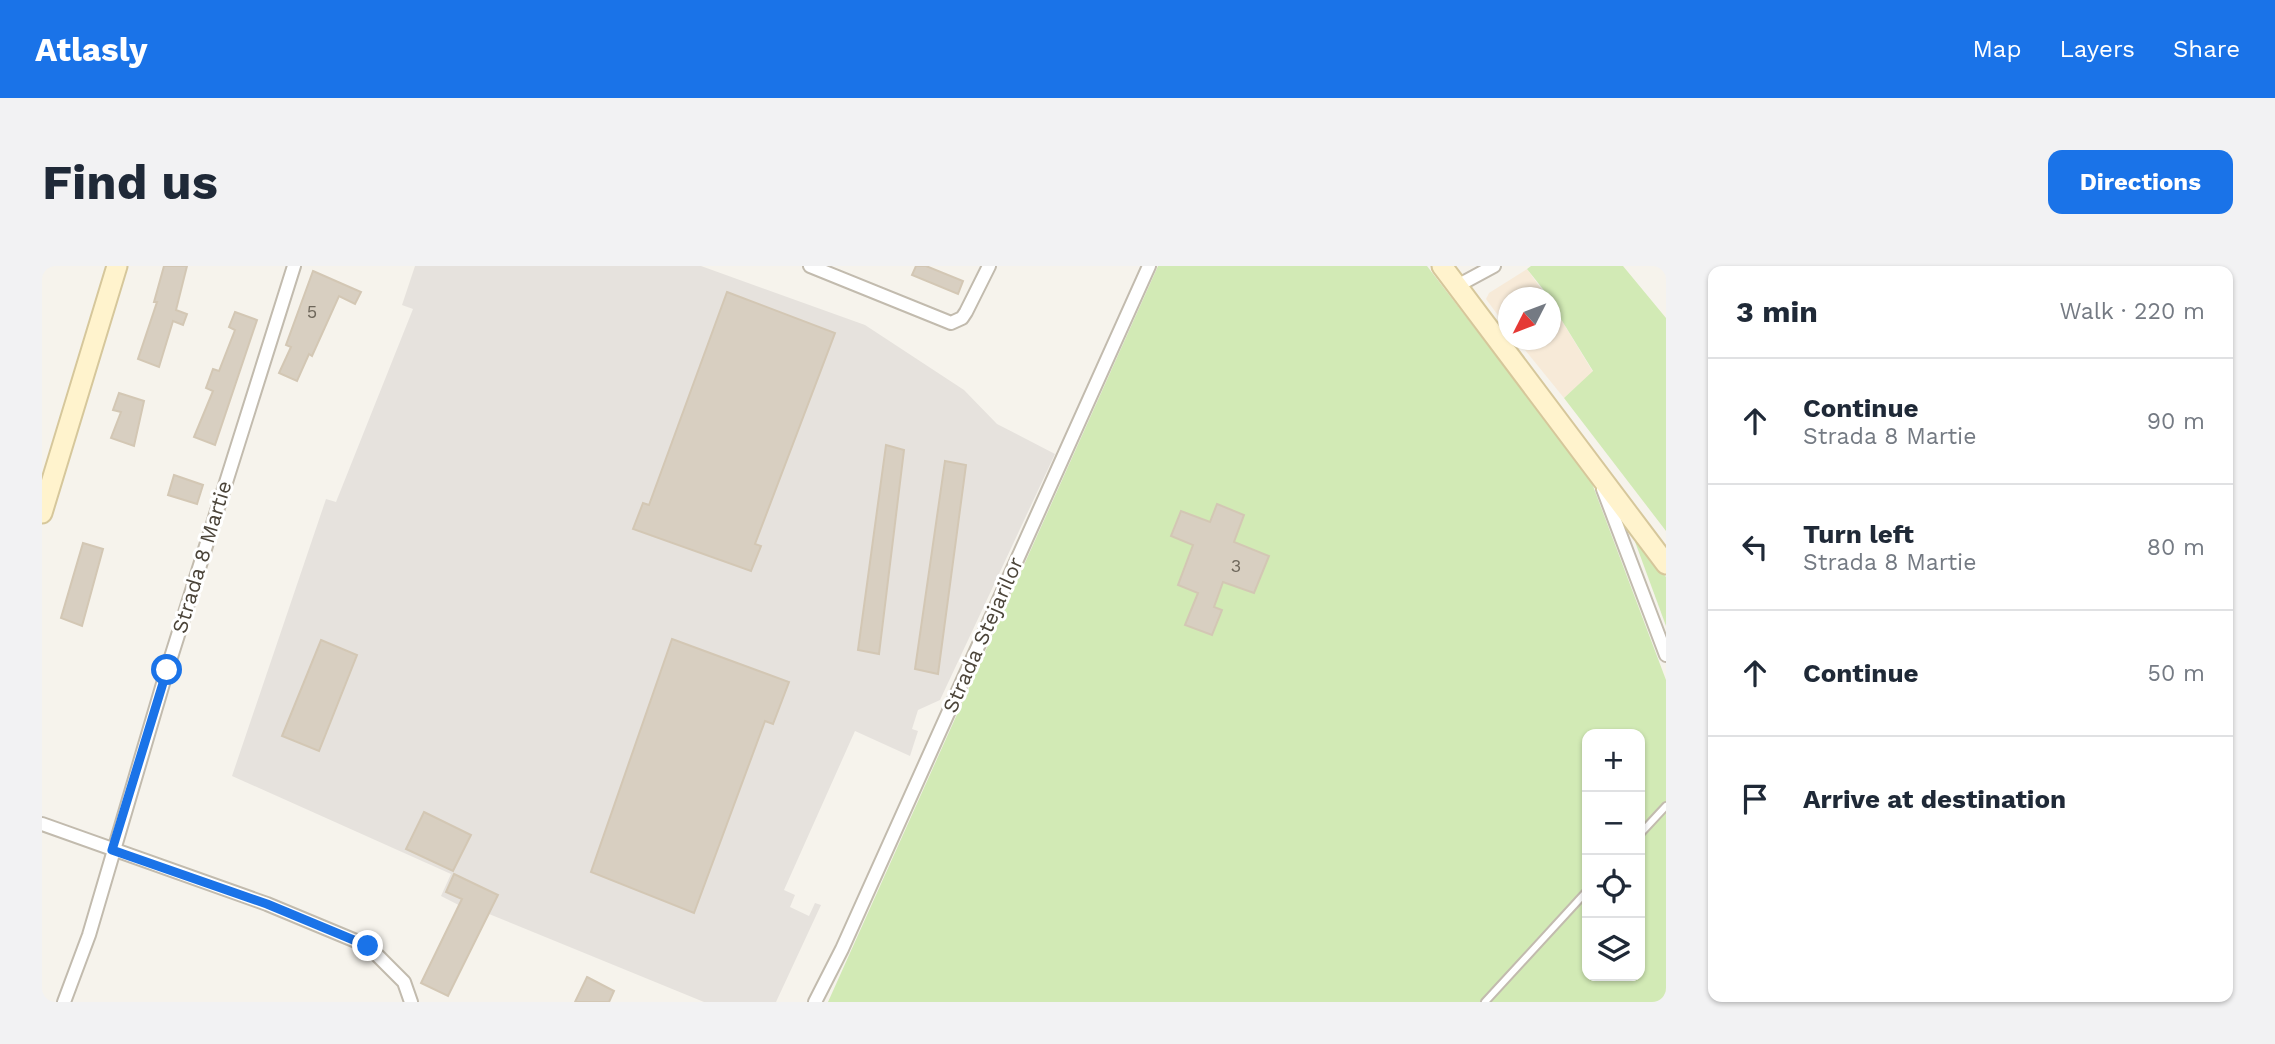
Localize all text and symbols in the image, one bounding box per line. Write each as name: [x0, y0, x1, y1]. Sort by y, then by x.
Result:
text: Atlasly: [35, 30, 147, 69]
text: Map: [1973, 35, 2021, 63]
text: Layers: [2059, 35, 2135, 63]
text: Share: [2173, 35, 2240, 63]
button: Directions: [2048, 150, 2233, 214]
text: Find us: [42, 153, 218, 211]
north arrow: [1498, 287, 1561, 350]
text: 3 min: [1736, 294, 1818, 329]
text: Walk · 220 m: [2059, 298, 2205, 325]
house number: 5: [307, 301, 317, 322]
text: Continue: [1803, 393, 1919, 423]
icon: ahead: [1736, 402, 1774, 440]
text: 90 m: [2147, 408, 2205, 435]
text: Strada 8 Martie: [1803, 423, 1976, 450]
street label: Strada 8 Martie: [166, 477, 237, 636]
text: Turn left: [1803, 519, 1914, 549]
icon: left: [1736, 528, 1774, 566]
text: 80 m: [2147, 534, 2205, 561]
text: Strada 8 Martie: [1803, 549, 1976, 576]
street label: Strada Stejarilor: [937, 553, 1028, 717]
house number: 3: [1231, 555, 1241, 576]
route start: [151, 654, 182, 685]
icon: ahead: [1736, 654, 1774, 692]
text: Continue: [1803, 658, 1919, 688]
text: 50 m: [2148, 660, 2205, 687]
map controls: [1582, 729, 1645, 981]
button: +: [1582, 729, 1645, 792]
icon: arrive: [1736, 780, 1774, 818]
text: Arrive at destination: [1803, 784, 2066, 814]
button: −: [1582, 792, 1645, 855]
button: locate: [1582, 855, 1645, 918]
button: layers: [1582, 918, 1645, 981]
route end: [352, 930, 383, 961]

